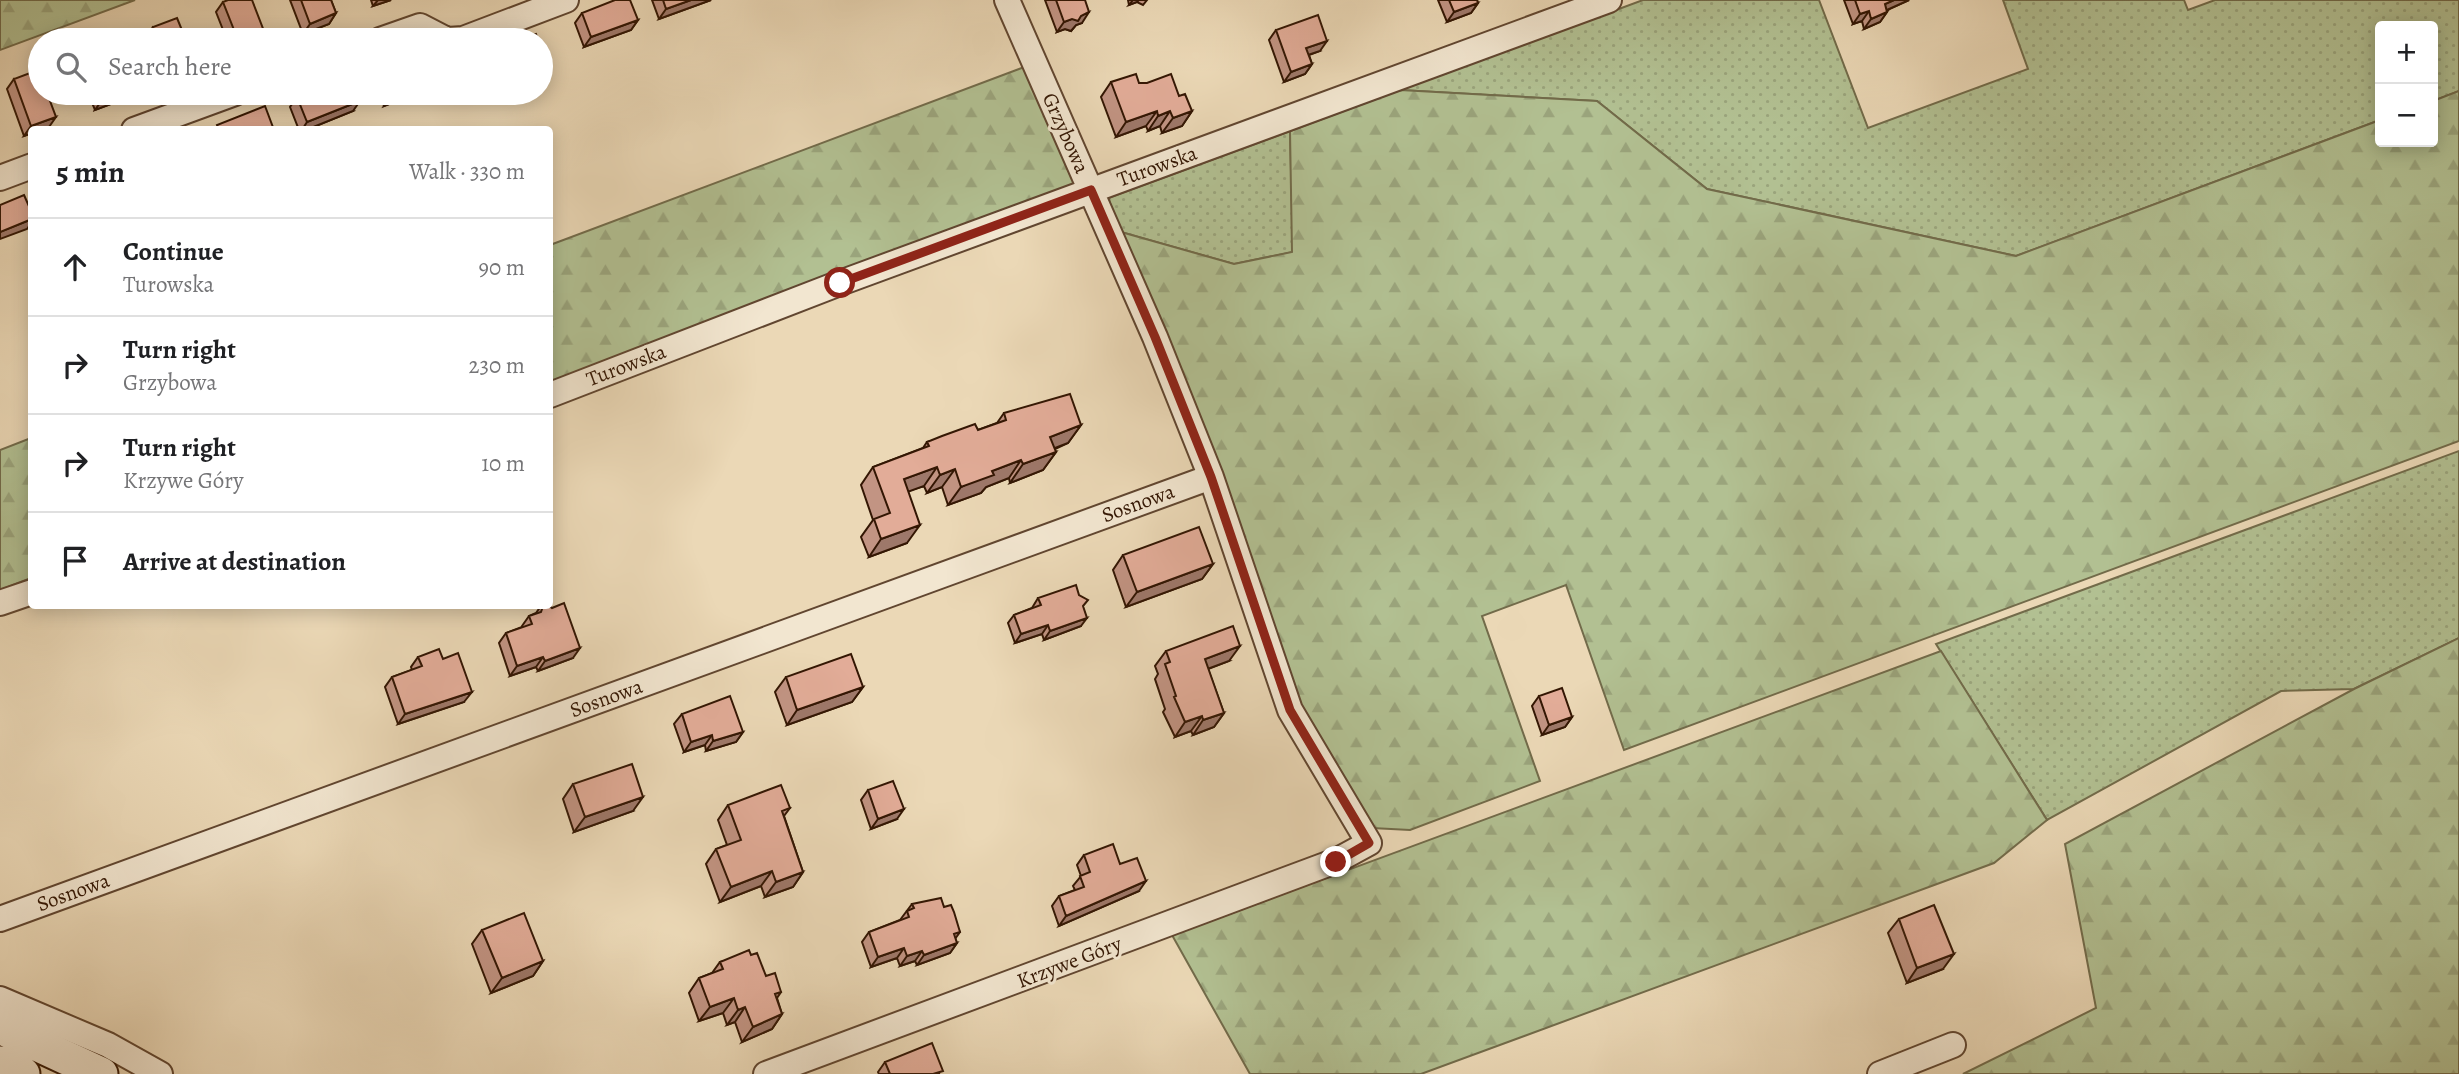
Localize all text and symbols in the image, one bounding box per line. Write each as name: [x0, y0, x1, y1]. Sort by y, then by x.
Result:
map controls: [2375, 21, 2438, 147]
button: +: [2375, 21, 2438, 84]
search box: [28, 28, 553, 105]
icon: search: [52, 48, 90, 86]
text: Search here: [108, 49, 232, 84]
button: −: [2375, 84, 2438, 147]
street label: Grzybowa: [1036, 88, 1096, 178]
street label: Turowska: [1113, 139, 1201, 193]
text: 5 min: [56, 152, 125, 192]
text: Walk · 330 m: [409, 156, 525, 187]
text: Continue: [123, 234, 224, 269]
icon: ahead: [56, 248, 94, 286]
text: 90 m: [479, 252, 525, 283]
route start: [824, 267, 855, 298]
text: Turowska: [123, 269, 214, 300]
text: Turn right: [123, 332, 236, 367]
street label: Turowska: [582, 337, 670, 393]
icon: right: [56, 346, 94, 384]
text: 230 m: [469, 350, 525, 381]
text: Grzybowa: [123, 367, 217, 398]
text: Turn right: [123, 430, 236, 465]
icon: right: [56, 444, 94, 482]
text: 10 m: [481, 448, 525, 479]
text: Krzywe Góry: [123, 465, 244, 496]
street label: Sosnowa: [1098, 477, 1178, 529]
icon: arrive: [56, 542, 94, 580]
text: Arrive at destination: [123, 544, 346, 579]
street label: Sosnowa: [566, 672, 646, 724]
route end: [1320, 846, 1351, 877]
street label: Sosnowa: [33, 866, 113, 918]
street label: Krzywe Góry: [1013, 929, 1126, 995]

